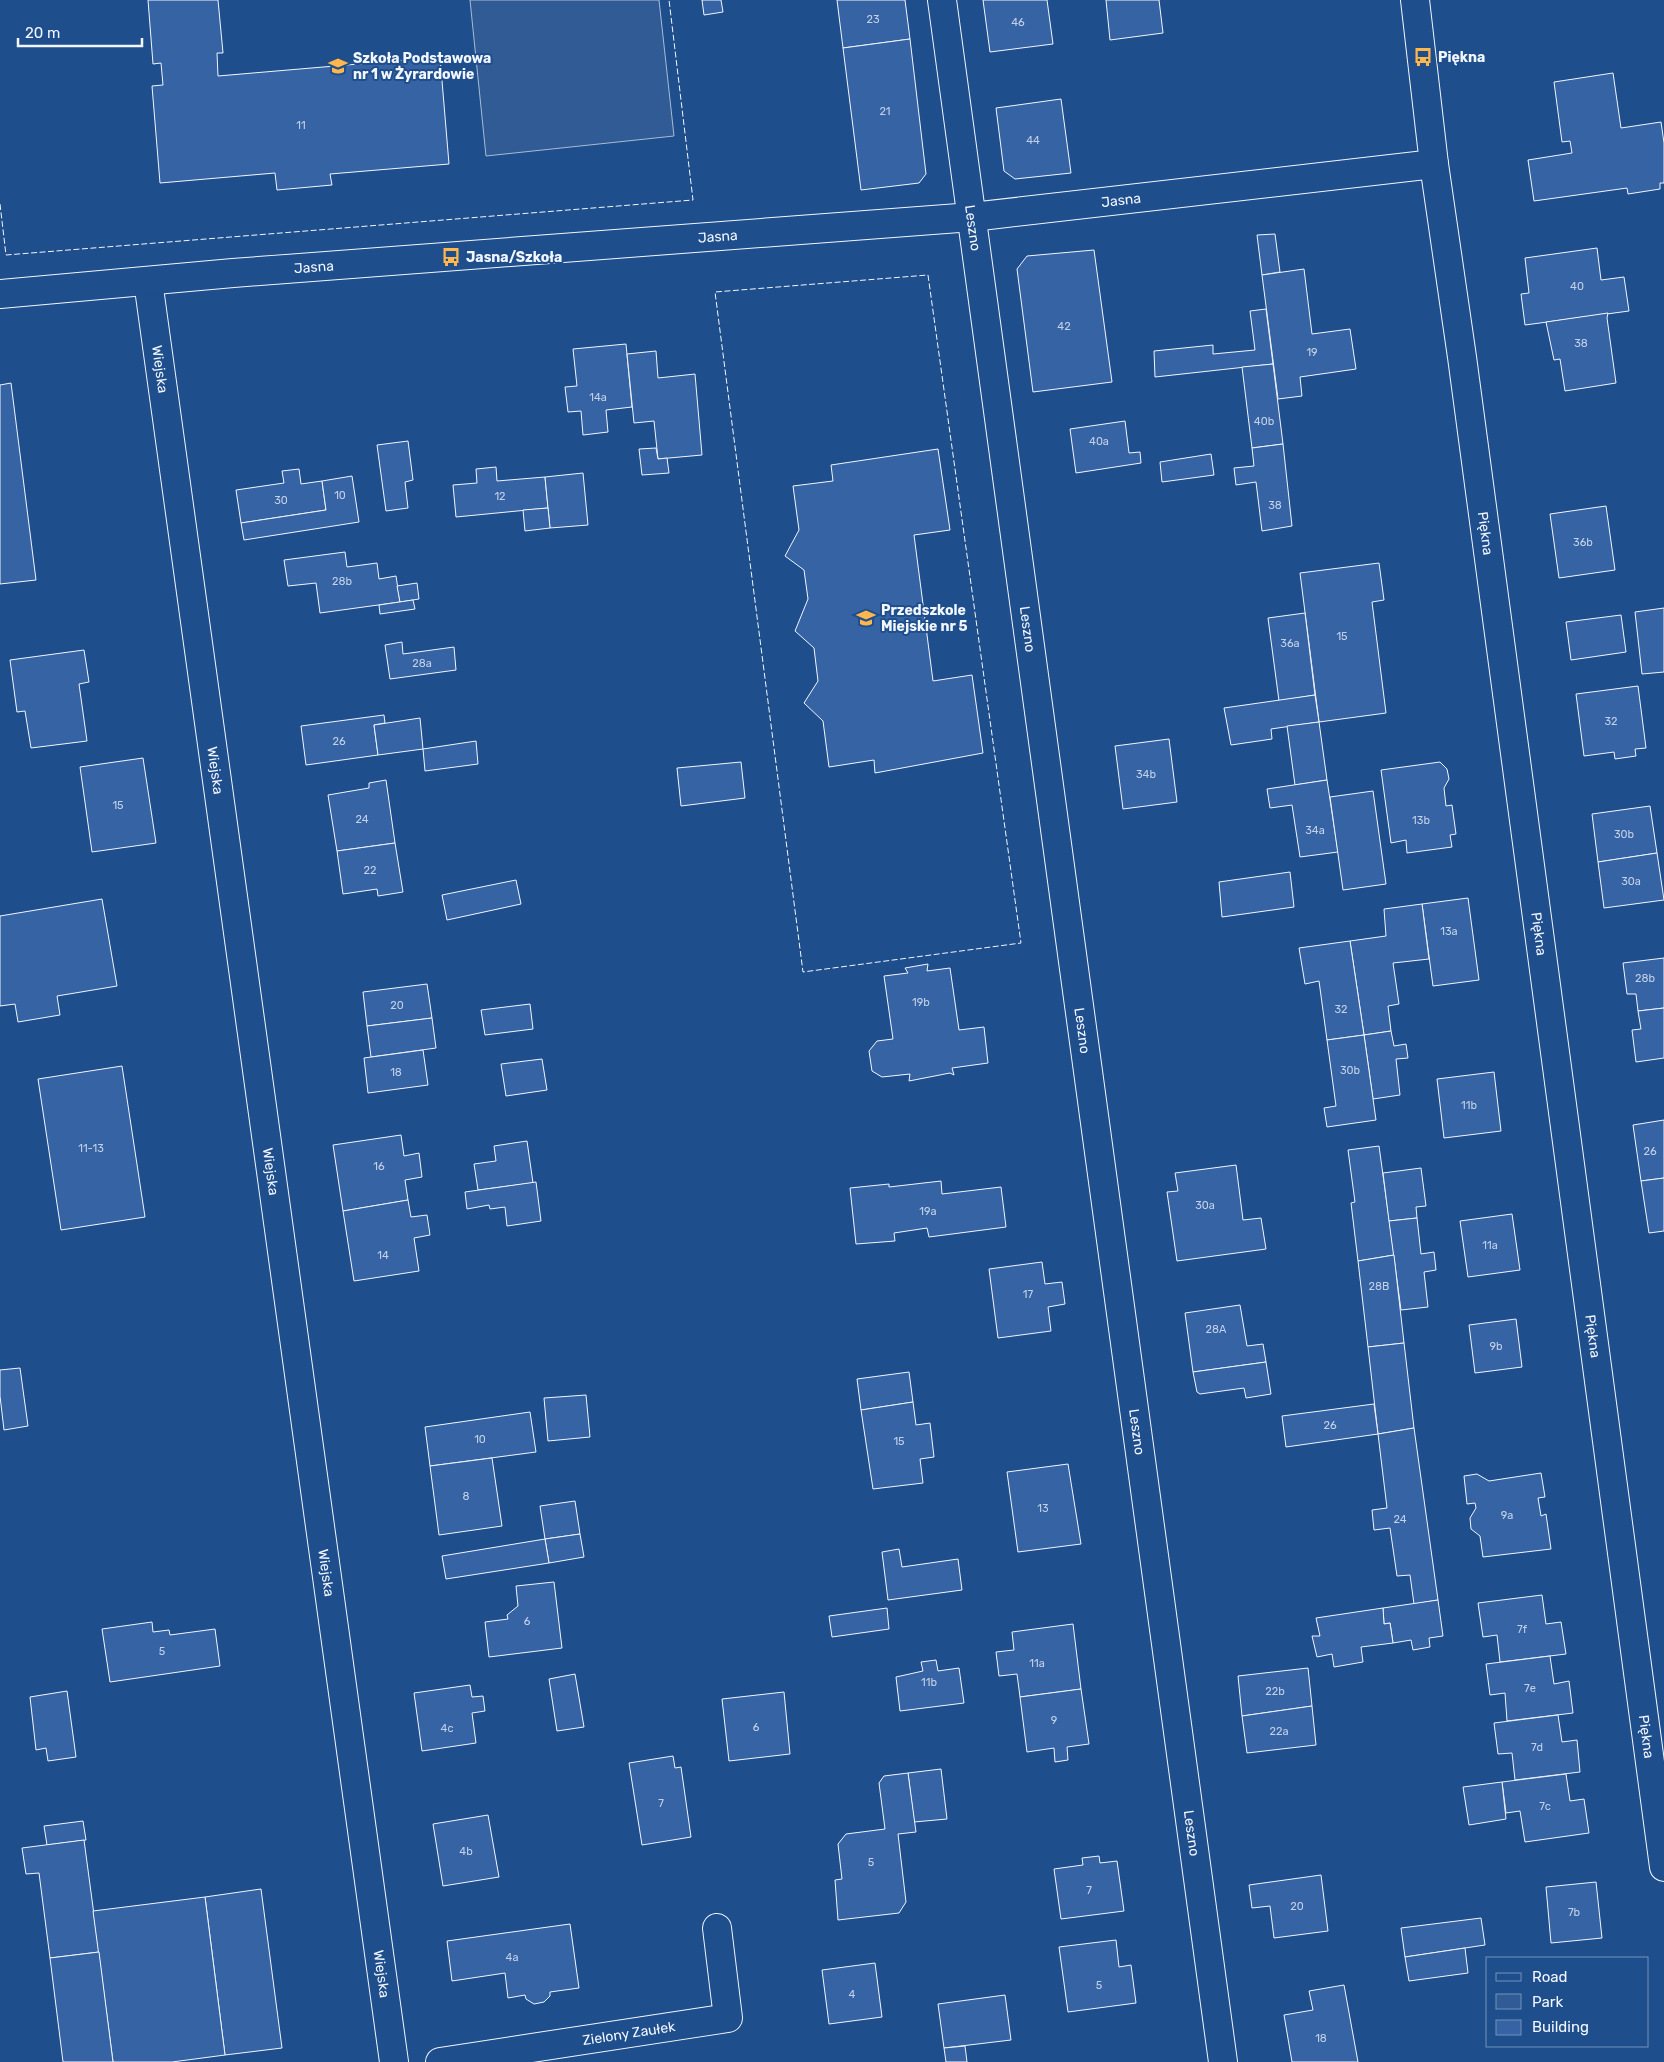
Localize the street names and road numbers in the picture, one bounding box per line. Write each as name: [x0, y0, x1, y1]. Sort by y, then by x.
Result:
street label: Jasna: [1100, 190, 1142, 211]
street label: Leszno: [961, 204, 984, 252]
street label: Jasna: [697, 227, 738, 247]
street label: Jasna: [293, 257, 334, 277]
street label: Wiejska: [148, 344, 171, 394]
street label: Piękna: [1474, 511, 1496, 556]
street label: Leszno: [1016, 605, 1039, 653]
street label: Wiejska: [203, 745, 227, 795]
street label: Piękna: [1527, 911, 1550, 957]
street label: Leszno: [1070, 1006, 1093, 1055]
street label: Wiejska: [259, 1147, 282, 1197]
street label: Piękna: [1581, 1313, 1604, 1359]
street label: Leszno: [1125, 1408, 1148, 1456]
street label: Wiejska: [314, 1548, 338, 1598]
street label: Piękna: [1635, 1714, 1657, 1759]
street label: Leszno: [1180, 1809, 1203, 1857]
street label: Wiejska: [370, 1949, 393, 1999]
street label: Zielony Zaułek: [581, 2018, 677, 2049]

